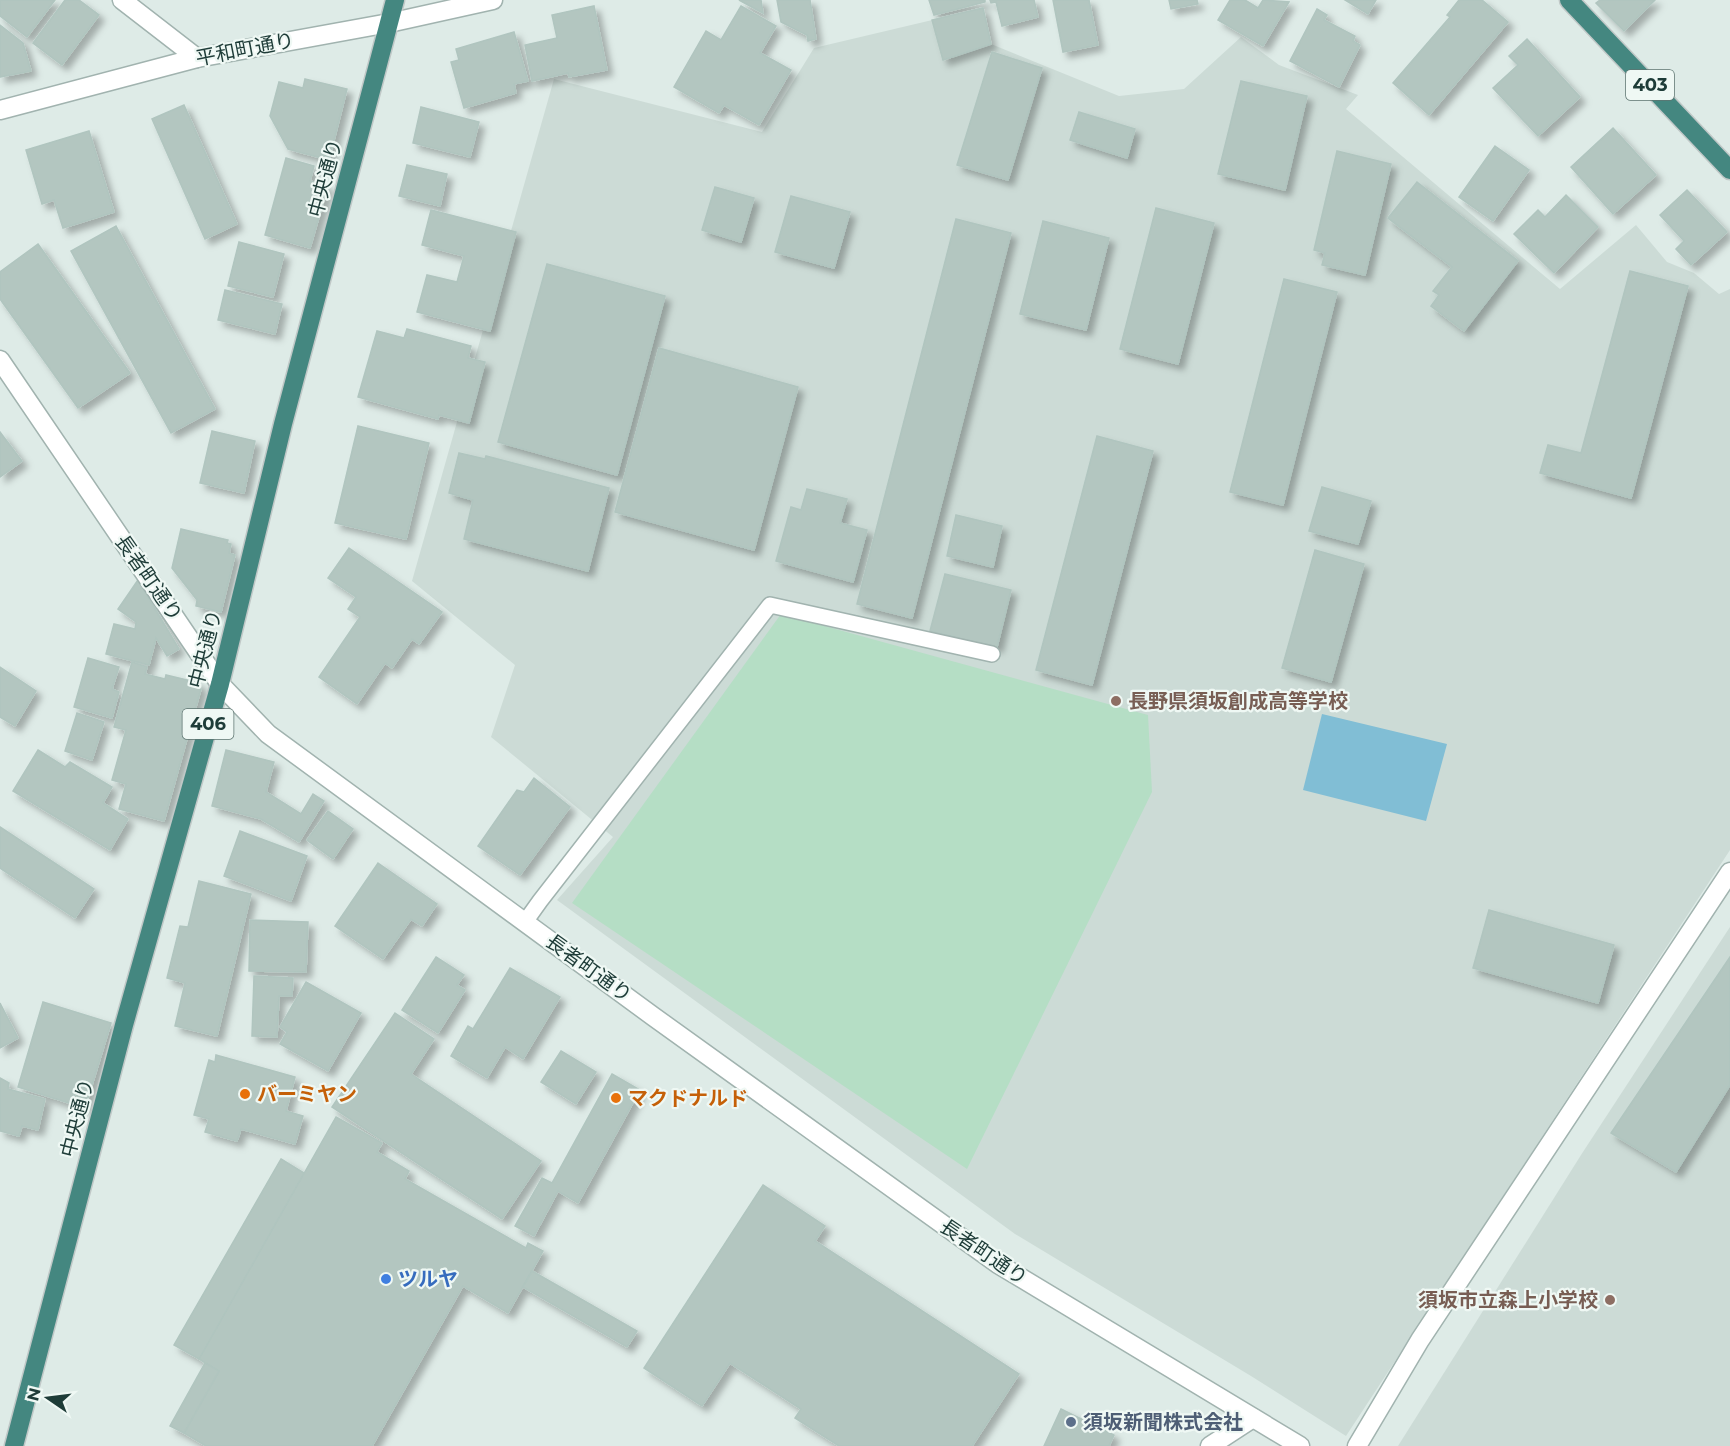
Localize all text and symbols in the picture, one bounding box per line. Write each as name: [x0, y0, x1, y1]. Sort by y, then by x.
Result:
street label: 平和町通り: [194, 28, 296, 70]
road number: 403: [1626, 70, 1674, 100]
street label: 中央通り: [303, 136, 347, 220]
street label: 長者町通り: [110, 530, 188, 626]
street label: 中央通り: [184, 607, 226, 691]
place label: 長野県須坂創成高等学校: [1128, 689, 1348, 713]
marker: 長野県須坂創成高等学校: [1109, 694, 1123, 708]
road number: 406: [182, 709, 234, 739]
street label: 長者町通り: [541, 929, 637, 1007]
street label: 中央通り: [56, 1076, 98, 1160]
place label: バーミヤン: [257, 1082, 357, 1106]
place label: マクドナルド: [628, 1086, 748, 1110]
marker: バーミヤン: [238, 1087, 252, 1101]
marker: マクドナルド: [609, 1091, 623, 1105]
street label: 長者町通り: [936, 1214, 1032, 1290]
place label: ツルヤ: [398, 1267, 458, 1291]
marker: ツルヤ: [379, 1272, 393, 1286]
place label: 須坂市立森上小学校: [1418, 1288, 1598, 1312]
marker: 須坂市立森上小学校: [1603, 1293, 1617, 1307]
north arrow: [18, 1368, 78, 1428]
text: N: [23, 1386, 45, 1403]
place label: 須坂新聞株式会社: [1083, 1410, 1243, 1434]
marker: 須坂新聞株式会社: [1064, 1415, 1078, 1429]

